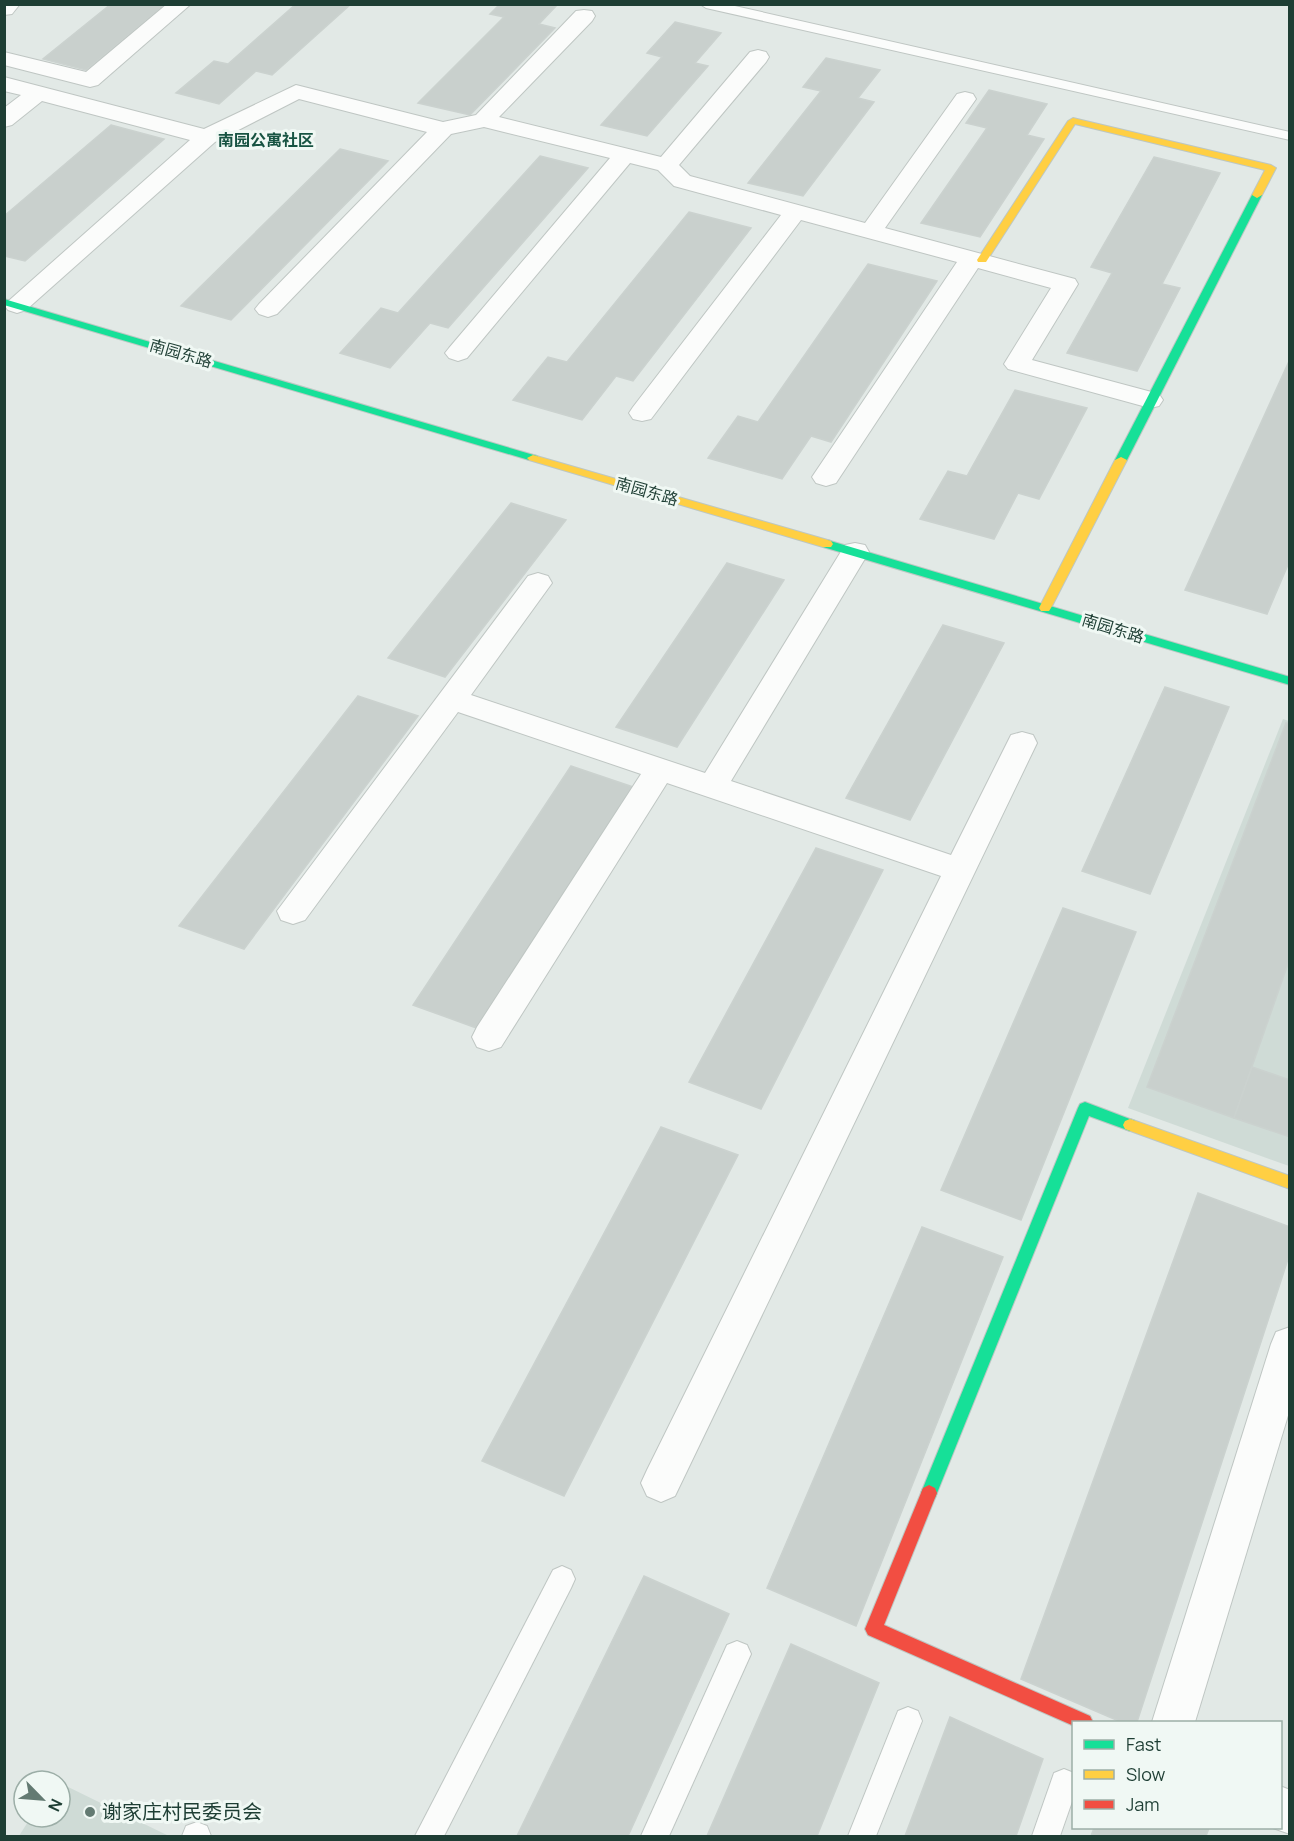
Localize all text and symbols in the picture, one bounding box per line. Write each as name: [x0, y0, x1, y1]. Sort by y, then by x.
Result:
district label: 南园公寓社区: [218, 129, 314, 151]
street label: 南园东路: [147, 334, 215, 372]
street label: 南园东路: [613, 472, 681, 510]
street label: 南园东路: [1079, 608, 1147, 648]
legend: [1072, 1721, 1282, 1829]
text: Fast: [1126, 1732, 1161, 1756]
text: Slow: [1126, 1762, 1166, 1786]
north arrow: [12, 1769, 72, 1829]
text: Jam: [1126, 1792, 1160, 1816]
text: N: [43, 1795, 68, 1815]
place label: 谢家庄村民委员会: [102, 1798, 262, 1825]
marker: 谢家庄村民委员会: [83, 1805, 97, 1819]

